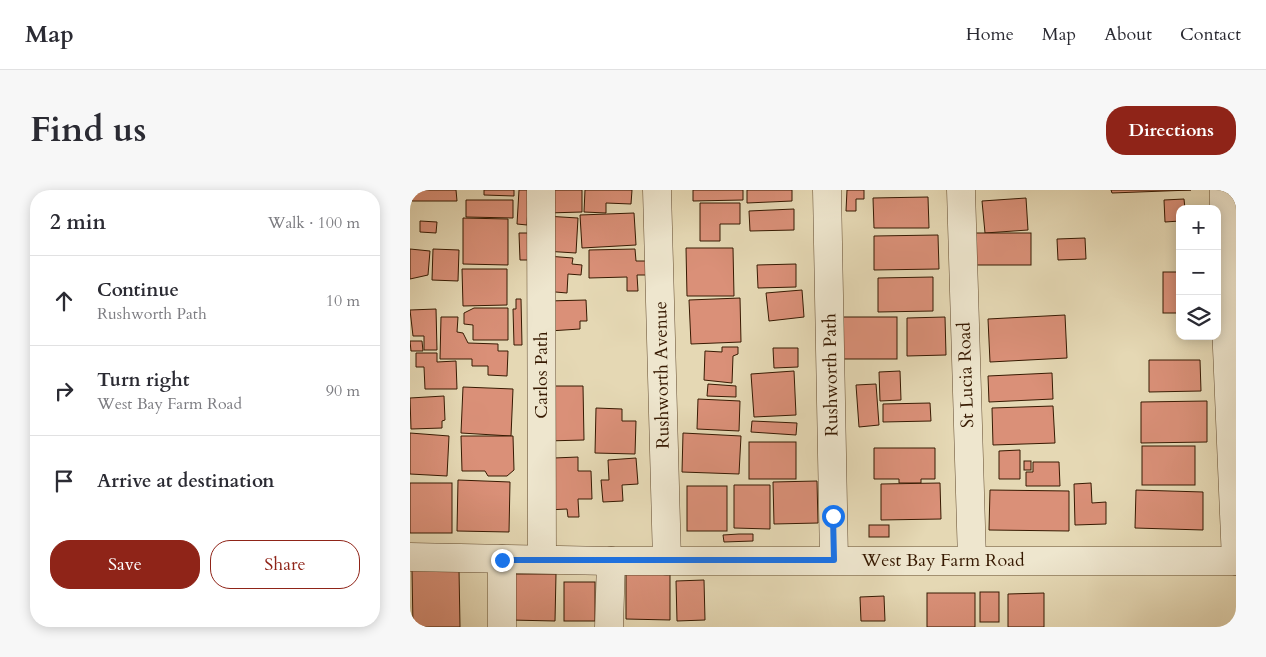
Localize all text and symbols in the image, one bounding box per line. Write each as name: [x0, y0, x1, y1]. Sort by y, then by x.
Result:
text: Map: [25, 18, 74, 51]
text: Home: [966, 22, 1014, 47]
text: Map: [1042, 22, 1076, 47]
text: About: [1104, 22, 1152, 47]
text: Contact: [1180, 22, 1241, 47]
text: Find us: [30, 106, 146, 154]
button: Directions: [1106, 106, 1236, 155]
map controls: [1176, 205, 1221, 340]
button: +: [1176, 205, 1221, 250]
text: 2 min: [50, 208, 106, 237]
text: Walk · 100 m: [268, 212, 360, 234]
button: −: [1176, 250, 1221, 295]
text: Continue: [97, 277, 179, 303]
icon: ahead: [50, 287, 78, 315]
text: 10 m: [326, 290, 360, 312]
button: layers: [1176, 295, 1221, 340]
street label: Rushworth Avenue: [648, 301, 676, 449]
text: Rushworth Path: [97, 303, 207, 325]
street label: Rushworth Path: [817, 313, 845, 437]
street label: St Lucia Road: [952, 321, 980, 428]
street label: Carlos Path: [529, 331, 554, 419]
text: Turn right: [97, 367, 189, 393]
icon: right: [50, 377, 78, 405]
text: 90 m: [326, 380, 360, 402]
text: West Bay Farm Road: [97, 393, 242, 415]
icon: arrive: [50, 467, 78, 495]
text: Arrive at destination: [97, 468, 274, 494]
route start: [822, 505, 845, 528]
button: Save: [50, 540, 200, 589]
button: Share: [210, 540, 360, 589]
street label: West Bay Farm Road: [860, 548, 1025, 573]
route end: [491, 549, 514, 572]

